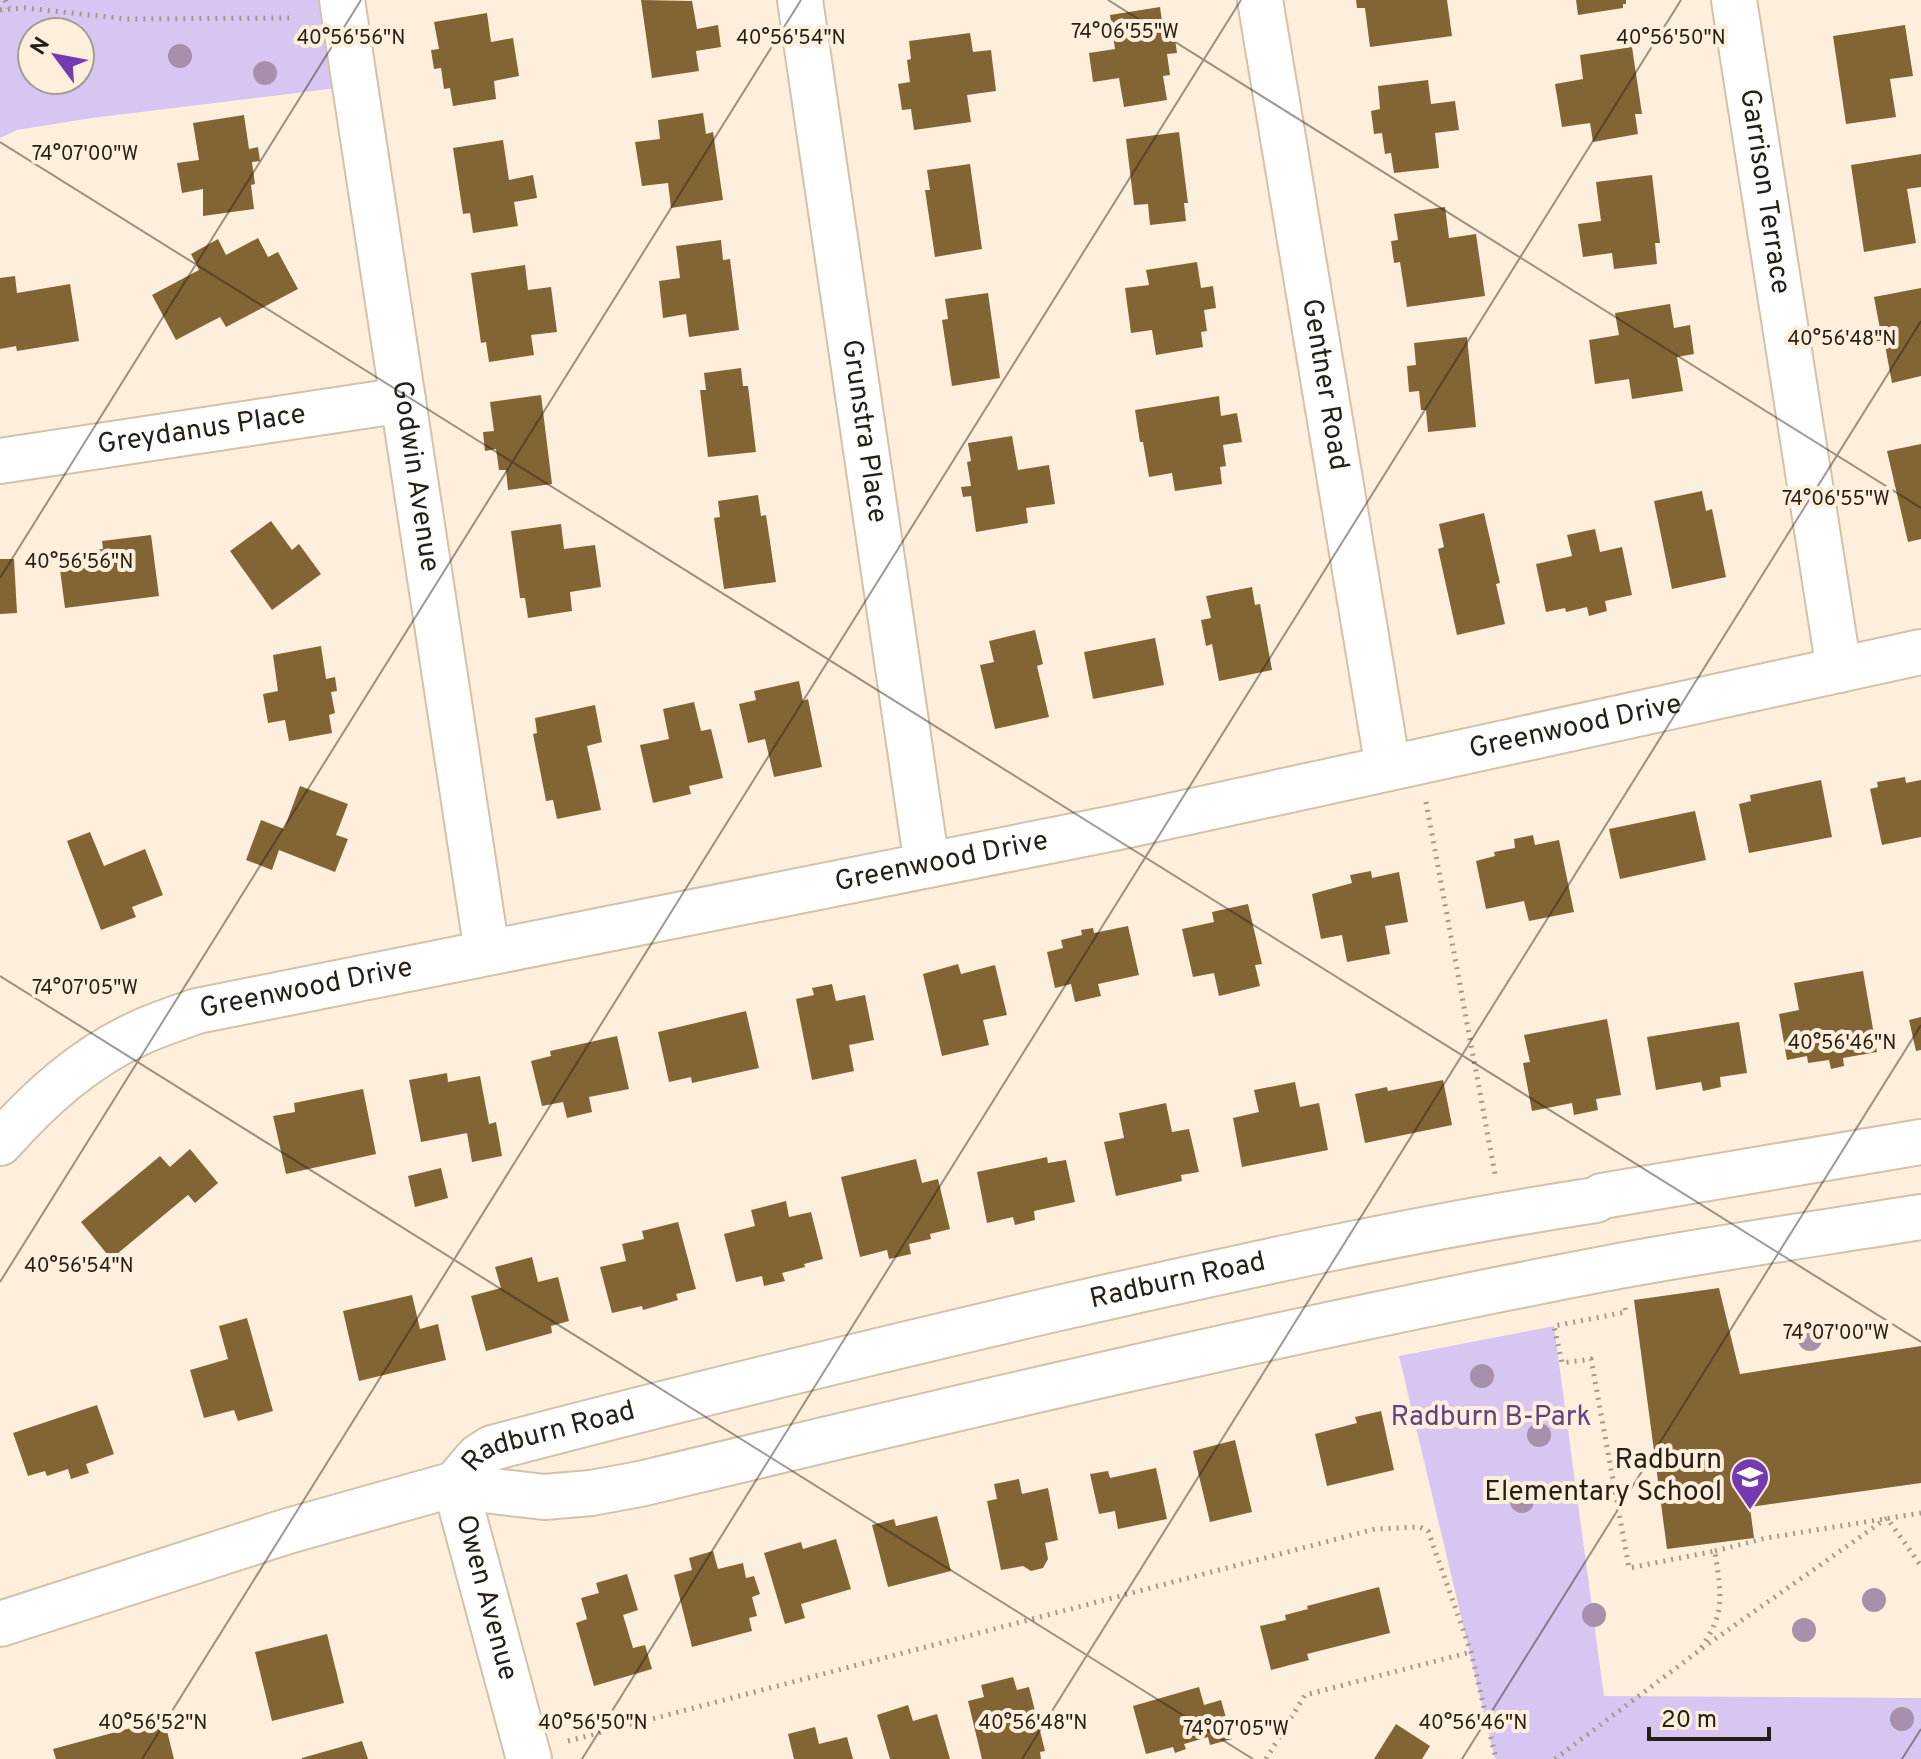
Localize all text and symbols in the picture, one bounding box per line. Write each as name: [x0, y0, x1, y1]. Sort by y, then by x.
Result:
north arrow: [16, 16, 96, 96]
text: 74°06'55"W: [1071, 20, 1179, 46]
text: 40°56'56"N: [297, 26, 405, 52]
text: 40°56'54"N: [736, 26, 846, 52]
text: 40°56'50"N: [1616, 26, 1726, 52]
text: N: [26, 33, 57, 61]
street label: Garrison Terrace: [1730, 86, 1798, 297]
text: 74°07'00"W: [32, 142, 138, 168]
street label: Gentner Road: [1292, 296, 1356, 473]
text: 40°56'48"N: [1788, 327, 1896, 353]
street label: Grunstra Place: [832, 337, 895, 526]
street label: Godwin Avenue: [382, 378, 447, 575]
street label: Greydanus Place: [95, 397, 308, 464]
text: 74°06'55"W: [1782, 487, 1890, 513]
text: 40°56'56"N: [25, 550, 133, 576]
street label: Greenwood Drive: [1466, 687, 1685, 768]
street label: Greenwood Drive: [832, 824, 1051, 901]
street label: Greenwood Drive: [197, 950, 416, 1028]
text: 74°07'05"W: [32, 976, 138, 1002]
text: 40°56'46"N: [1788, 1031, 1896, 1057]
street label: Radburn Road: [1087, 1244, 1269, 1318]
text: 40°56'54"N: [24, 1254, 134, 1280]
text: 74°07'00"W: [1783, 1321, 1889, 1347]
street label: Radburn Road: [455, 1394, 639, 1480]
park label: Radburn B-Park: [1391, 1400, 1591, 1436]
place label: Radburn Elementary School: [1484, 1443, 1722, 1511]
school or university icon: Radburn Elementary School: [1729, 1456, 1771, 1511]
street label: Owen Avenue: [446, 1511, 525, 1685]
scale bar: [1649, 1691, 1769, 1741]
text: 20 m: [1661, 1706, 1717, 1736]
text: 40°56'52"N: [99, 1711, 207, 1737]
text: 40°56'50"N: [538, 1711, 648, 1737]
text: 40°56'48"N: [979, 1711, 1087, 1737]
text: 40°56'46"N: [1419, 1711, 1527, 1737]
text: 74°07'05"W: [1183, 1717, 1289, 1743]

